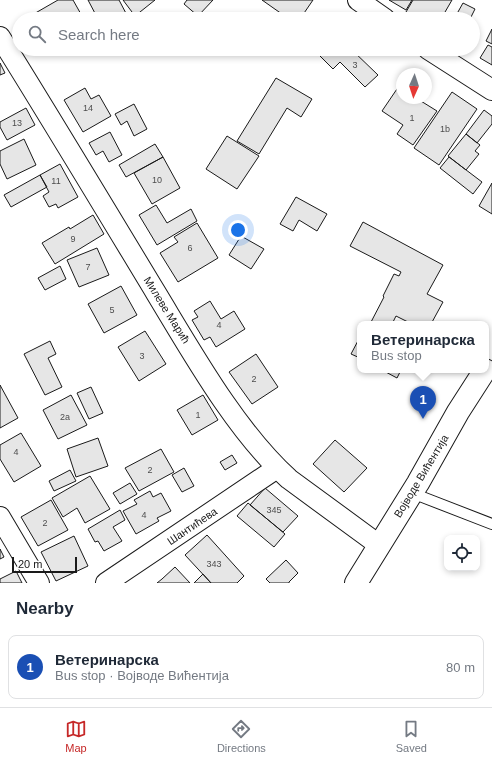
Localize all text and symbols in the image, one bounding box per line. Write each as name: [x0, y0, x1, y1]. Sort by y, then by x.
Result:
search box: [12, 12, 480, 56]
icon: search: [26, 23, 48, 45]
text: Search here: [58, 26, 140, 43]
house number: 3: [352, 60, 358, 70]
north arrow: [396, 68, 432, 104]
house number: 14: [83, 103, 93, 113]
house number: 1: [409, 113, 415, 123]
house number: 13: [12, 118, 22, 128]
house number: 1b: [440, 124, 450, 134]
house number: 10: [152, 175, 162, 185]
house number: 11: [51, 176, 61, 186]
your location: [228, 220, 248, 240]
house number: 9: [70, 234, 76, 244]
house number: 6: [187, 243, 193, 253]
house number: 7: [85, 262, 91, 272]
street label: Милеве Марић: [142, 274, 192, 346]
house number: 5: [109, 305, 115, 315]
house number: 4: [216, 320, 222, 330]
popup: [357, 321, 489, 373]
text: Ветеринарска: [371, 331, 475, 348]
text: Bus stop: [371, 348, 422, 363]
house number: 3: [139, 351, 145, 361]
house number: 2: [251, 374, 257, 384]
pin: 1: [410, 386, 436, 419]
house number: 1: [195, 410, 201, 420]
house number: 2a: [60, 412, 70, 422]
street label: Војводе Вићентија: [391, 432, 451, 520]
house number: 4: [13, 447, 19, 457]
house number: 2: [147, 465, 153, 475]
street label: Шантићева: [165, 504, 220, 547]
house number: 345: [266, 505, 282, 515]
house number: 4: [141, 510, 147, 520]
house number: 2: [42, 518, 48, 528]
map controls: [444, 535, 480, 571]
button: locate: [444, 535, 480, 571]
scale bar: [12, 555, 77, 574]
text: 20 m: [18, 558, 42, 570]
house number: 343: [206, 559, 222, 569]
text: Nearby: [16, 599, 74, 618]
text: Ветеринарска: [55, 651, 159, 668]
text: 1: [26, 660, 34, 675]
text: 80 m: [446, 660, 475, 675]
text: Bus stop · Војводе Вићентија: [55, 668, 229, 683]
tab: Map: [65, 718, 87, 754]
tab: Directions: [217, 718, 266, 754]
tab: Saved: [396, 718, 427, 754]

